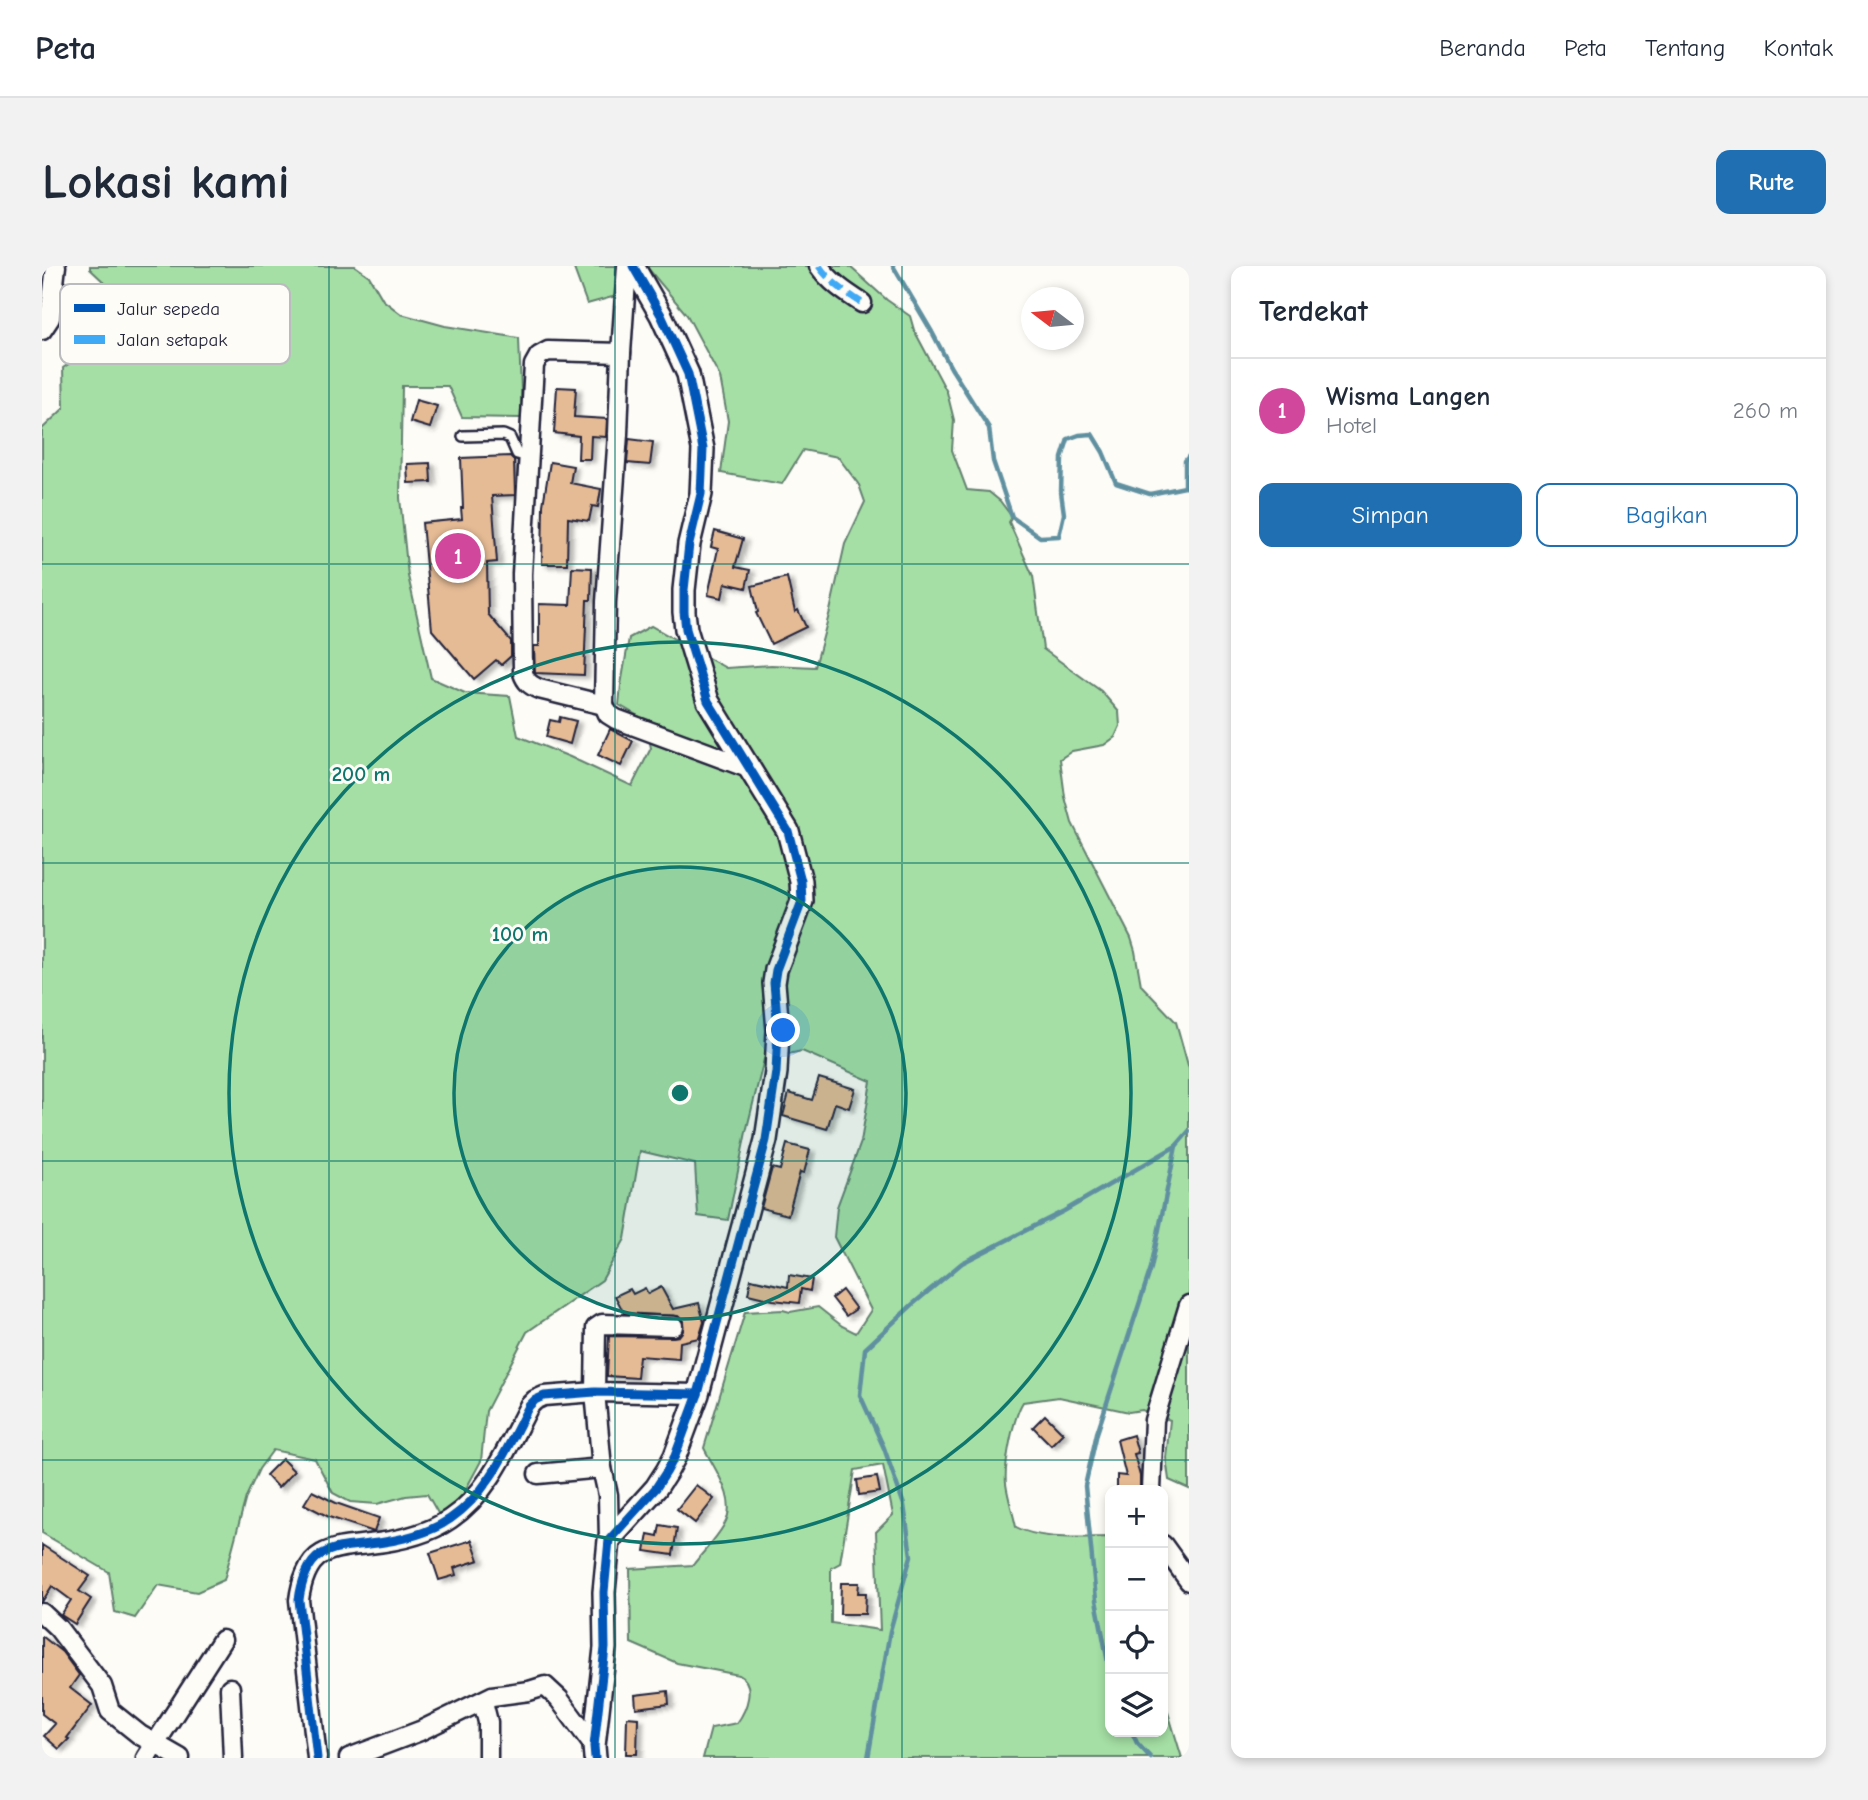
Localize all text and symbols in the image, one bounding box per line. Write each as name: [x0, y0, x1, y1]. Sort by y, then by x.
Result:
text: Peta: [35, 29, 96, 67]
text: Beranda: [1439, 34, 1526, 62]
text: Peta: [1564, 34, 1607, 62]
text: Tentang: [1645, 34, 1725, 62]
text: Kontak: [1763, 34, 1833, 62]
button: Rute: [1716, 150, 1826, 214]
text: Lokasi kami: [42, 154, 290, 210]
legend: [60, 284, 290, 364]
north arrow: [1021, 287, 1084, 350]
text: Terdekat: [1259, 294, 1368, 329]
text: Jalur sepeda: [117, 298, 220, 320]
text: Jalan setapak: [117, 329, 228, 351]
text: Wisma Langen: [1326, 382, 1490, 412]
text: 1: [1277, 397, 1287, 424]
text: 260 m: [1733, 397, 1798, 424]
text: Hotel: [1326, 412, 1377, 439]
button: Simpan: [1259, 483, 1522, 547]
button: Bagikan: [1536, 483, 1798, 547]
pin: 1: [435, 530, 481, 582]
text: 200 m: [332, 762, 390, 786]
text: 100 m: [492, 922, 548, 946]
your location: [766, 1013, 800, 1047]
centre of rings: [668, 1081, 692, 1105]
map controls: [1105, 1485, 1168, 1737]
button: +: [1105, 1485, 1168, 1548]
button: −: [1105, 1548, 1168, 1611]
button: locate: [1105, 1611, 1168, 1674]
button: layers: [1105, 1674, 1168, 1737]

